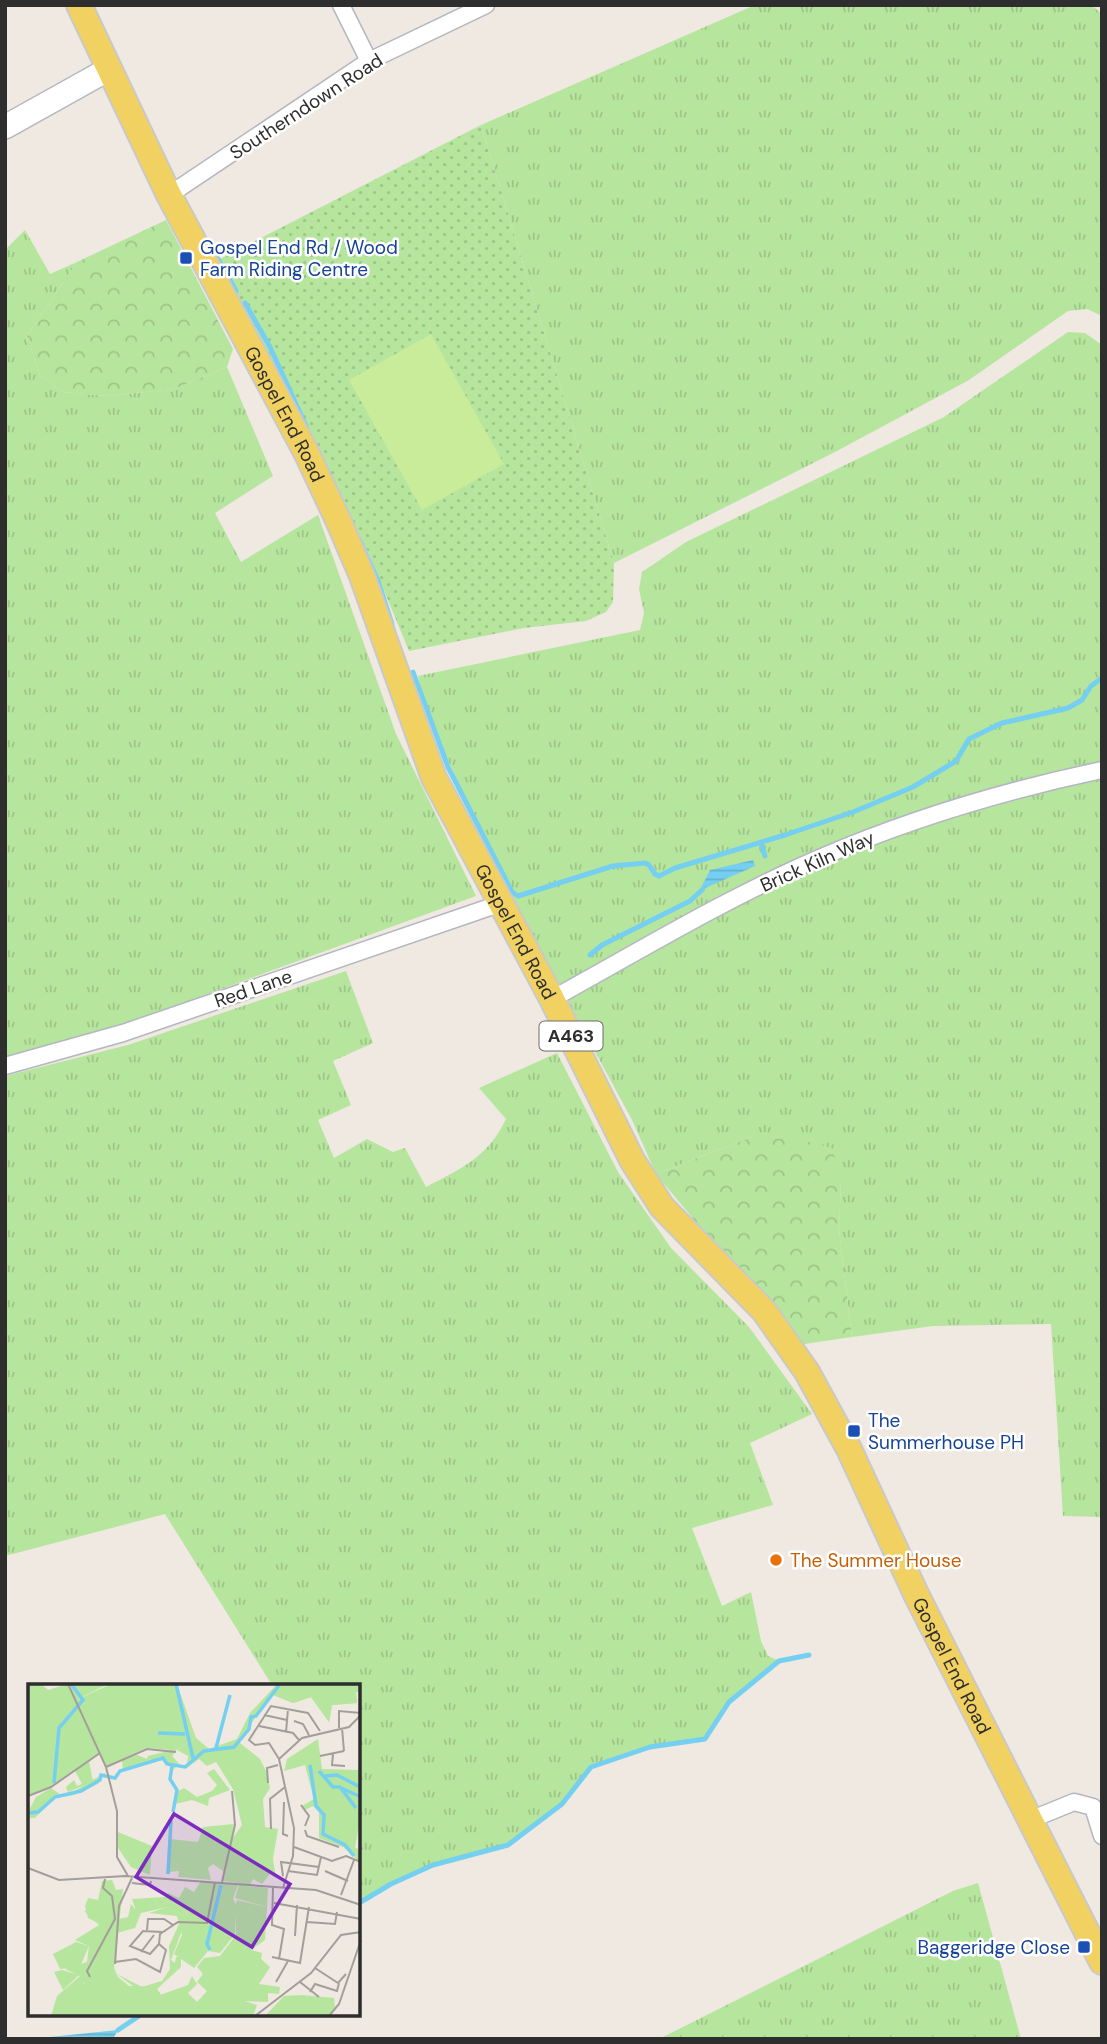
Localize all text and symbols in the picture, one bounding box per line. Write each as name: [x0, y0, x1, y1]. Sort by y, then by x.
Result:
street label: Southerndown Road: [225, 48, 388, 165]
place label: Gospel End Rd / Wood Farm Riding Centre: [200, 235, 398, 282]
marker: Gospel End Rd / Wood Farm Riding Centre: [178, 250, 194, 266]
street label: Gospel End Road: [239, 342, 330, 486]
street label: Brick Kiln Way: [756, 825, 879, 898]
street label: Gospel End Road: [469, 860, 562, 1004]
street label: Red Lane: [211, 964, 295, 1013]
road number: A463: [540, 1021, 602, 1050]
place label: The Summerhouse PH: [868, 1408, 1024, 1455]
marker: The Summerhouse PH: [846, 1423, 862, 1439]
place label: The Summer House: [790, 1548, 962, 1573]
marker: The Summer House: [768, 1552, 784, 1568]
street label: Gospel End Road: [907, 1593, 997, 1738]
inset map: [28, 1684, 360, 2016]
place label: Baggeridge Close: [918, 1935, 1070, 1960]
marker: Baggeridge Close: [1076, 1939, 1092, 1955]

